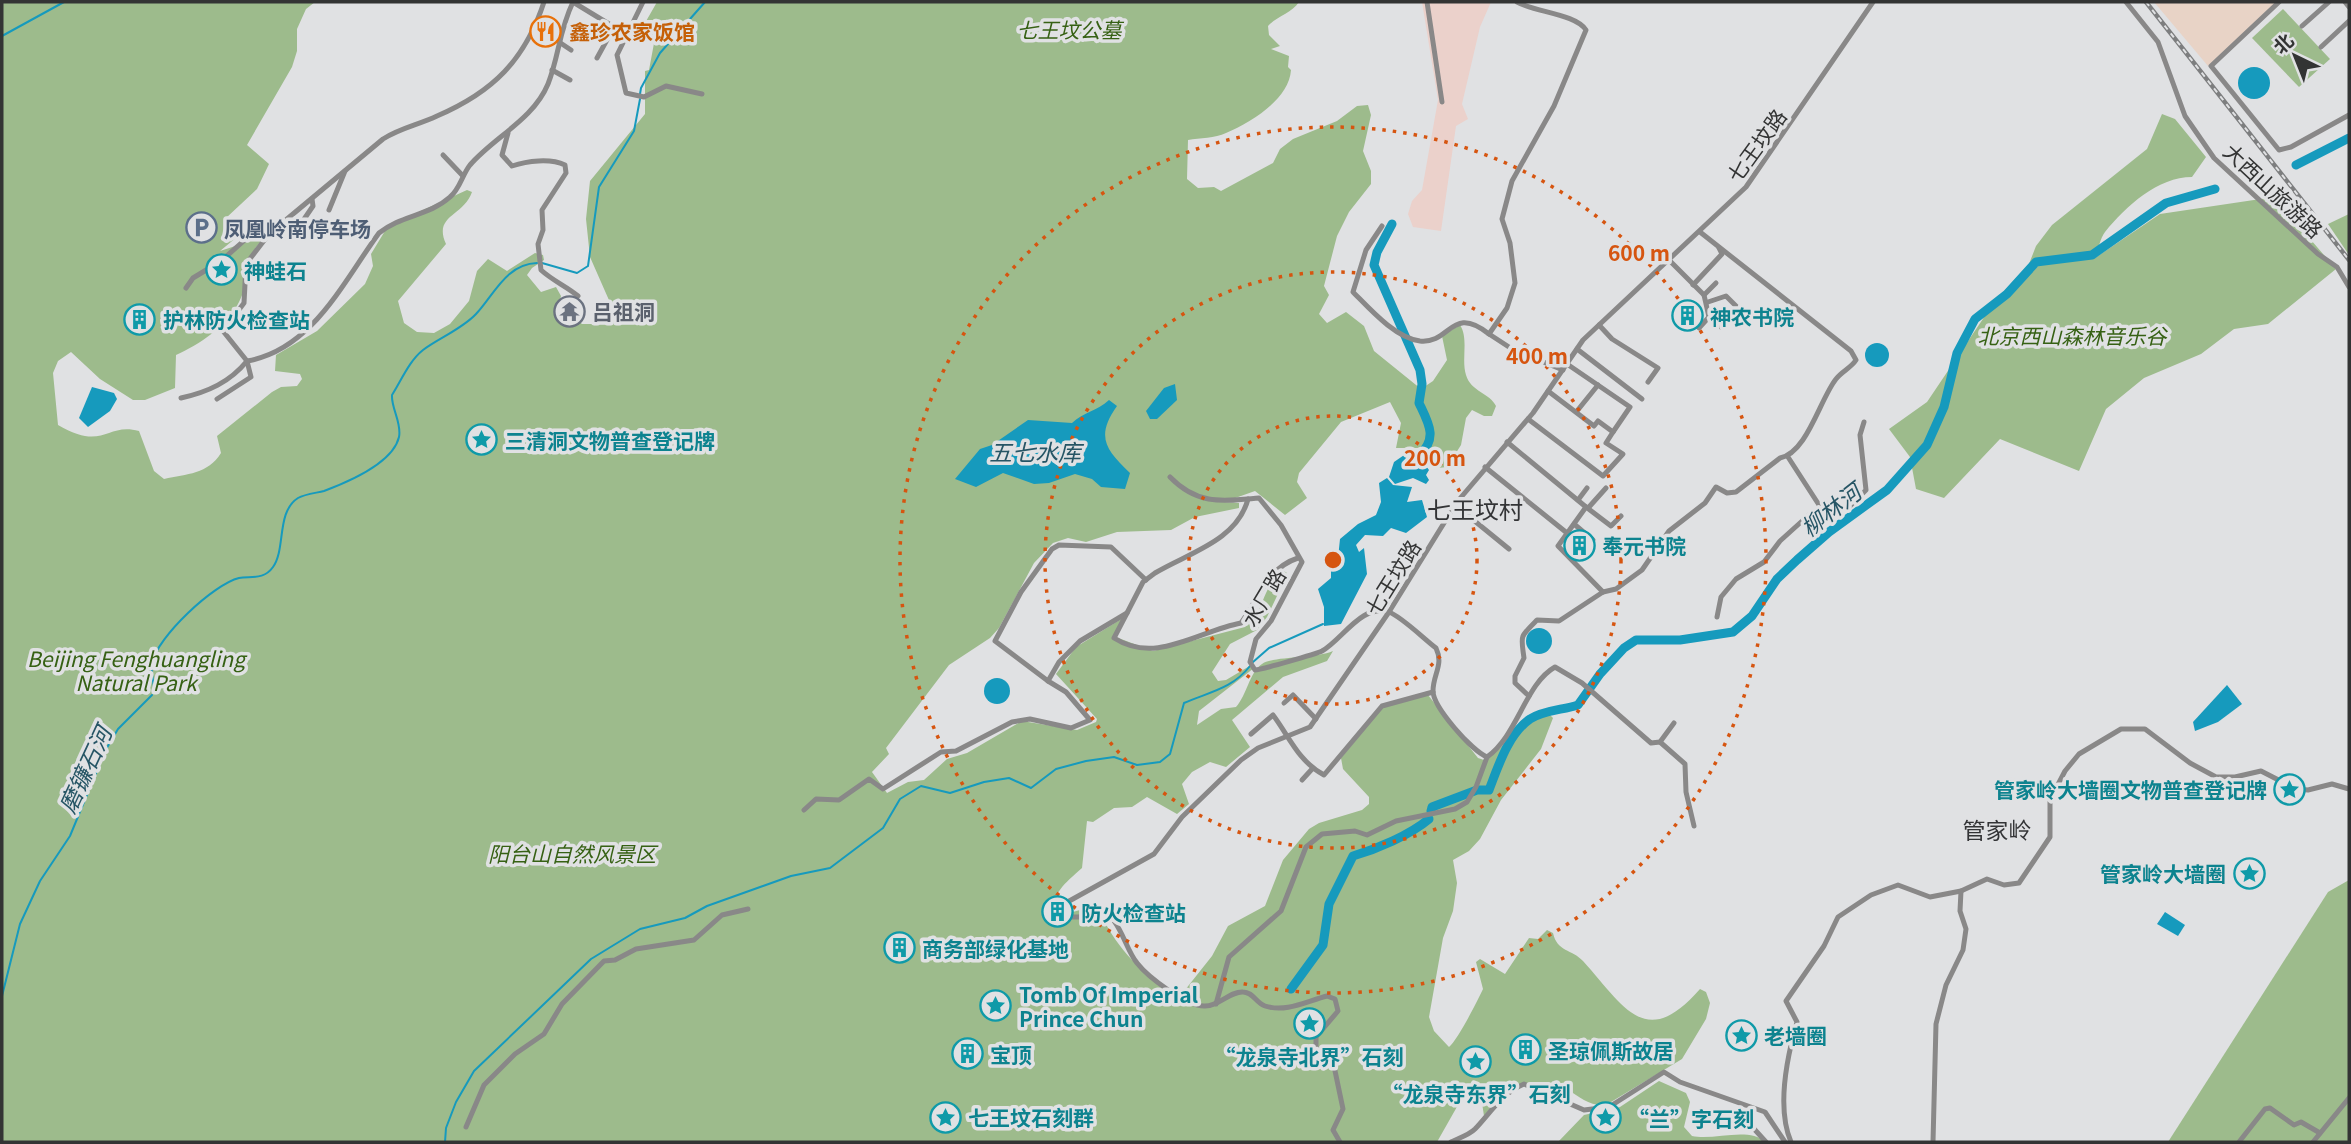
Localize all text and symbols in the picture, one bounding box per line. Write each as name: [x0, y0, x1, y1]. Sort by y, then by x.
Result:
restaurant icon: 鑫珍农家饭馆: [529, 14, 563, 48]
park label: 七王坟公墓: [1017, 14, 1124, 44]
place label: 鑫珍农家饭馆: [569, 16, 695, 46]
north arrow: [2260, 21, 2330, 91]
text: 北: [2266, 26, 2299, 59]
street label: 七王坟路: [1719, 102, 1793, 188]
street label: 大西山旅游路: [2218, 136, 2330, 244]
parking icon: 凤凰岭南停车场: [184, 211, 218, 245]
place label: 凤凰岭南停车场: [224, 213, 371, 243]
text: 600 m: [1608, 237, 1670, 267]
place icon: 神蛙石: [204, 253, 238, 287]
place label: 神蛙石: [244, 255, 307, 285]
temple icon: 吕祖洞: [552, 294, 586, 328]
place label: 吕祖洞: [592, 296, 655, 326]
building icon: 神农书院: [1670, 299, 1704, 333]
place label: 神农书院: [1710, 301, 1794, 331]
building icon: 护林防火检查站: [123, 302, 157, 336]
place label: 护林防火检查站: [163, 304, 310, 334]
park label: 北京西山森林音乐谷: [1978, 320, 2168, 350]
text: 400 m: [1506, 340, 1568, 370]
place icon: 三清洞文物普查登记牌: [465, 423, 499, 457]
place label: 三清洞文物普查登记牌: [505, 425, 715, 455]
water label: 五七水库: [989, 434, 1085, 468]
text: 200 m: [1404, 442, 1466, 472]
water label: 柳林河: [1792, 472, 1871, 544]
district label: 七王坟村: [1427, 491, 1523, 526]
building icon: 奉元书院: [1562, 528, 1596, 562]
place label: 奉元书院: [1602, 530, 1686, 560]
street label: 七王坟路: [1357, 533, 1427, 621]
centre of rings: [1321, 548, 1345, 572]
street label: 水厂路: [1234, 562, 1292, 632]
park label: Beijing Fenghuangling Natural Park: [27, 643, 248, 697]
water label: 磨镰石河: [49, 717, 121, 818]
place icon: 管家岭大墙圈文物普查登记牌: [2273, 772, 2307, 806]
place label: 管家岭大墙圈文物普查登记牌: [1994, 774, 2267, 804]
district label: 管家岭: [1963, 812, 2032, 846]
park label: 阳台山自然风景区: [488, 838, 659, 868]
place icon: 管家岭大墙圈: [2232, 856, 2266, 890]
place label: 管家岭大墙圈: [2100, 858, 2226, 888]
building icon: 防火检查站: [1041, 895, 1075, 929]
place label: 防火检查站: [1081, 897, 1186, 927]
building icon: 商务部绿化基地: [882, 931, 916, 965]
place label: 商务部绿化基地: [922, 933, 1069, 963]
place label: Tomb Of Imperial Prince Chun: [1019, 979, 1199, 1033]
place icon: Tomb Of Imperial Prince Chun: [979, 989, 1013, 1023]
place icon: “龙泉寺北界”石刻: [1292, 1007, 1326, 1041]
place icon: 老墙圈: [1724, 1018, 1758, 1052]
place label: 老墙圈: [1764, 1020, 1827, 1050]
building icon: 圣琼佩斯故居: [1508, 1033, 1542, 1067]
place label: 圣琼佩斯故居: [1548, 1035, 1674, 1065]
building icon: 宝顶: [950, 1037, 984, 1071]
place label: 宝顶: [990, 1039, 1032, 1069]
place label: “龙泉寺北界”石刻: [1215, 1041, 1404, 1071]
place icon: “龙泉寺东界”石刻: [1459, 1044, 1493, 1078]
place label: “龙泉寺东界”石刻: [1382, 1078, 1571, 1108]
place icon: 七王坟石刻群: [928, 1100, 962, 1134]
place icon: “兰”字石刻: [1588, 1101, 1622, 1135]
place label: 七王坟石刻群: [968, 1102, 1094, 1132]
place label: “兰”字石刻: [1628, 1103, 1754, 1133]

